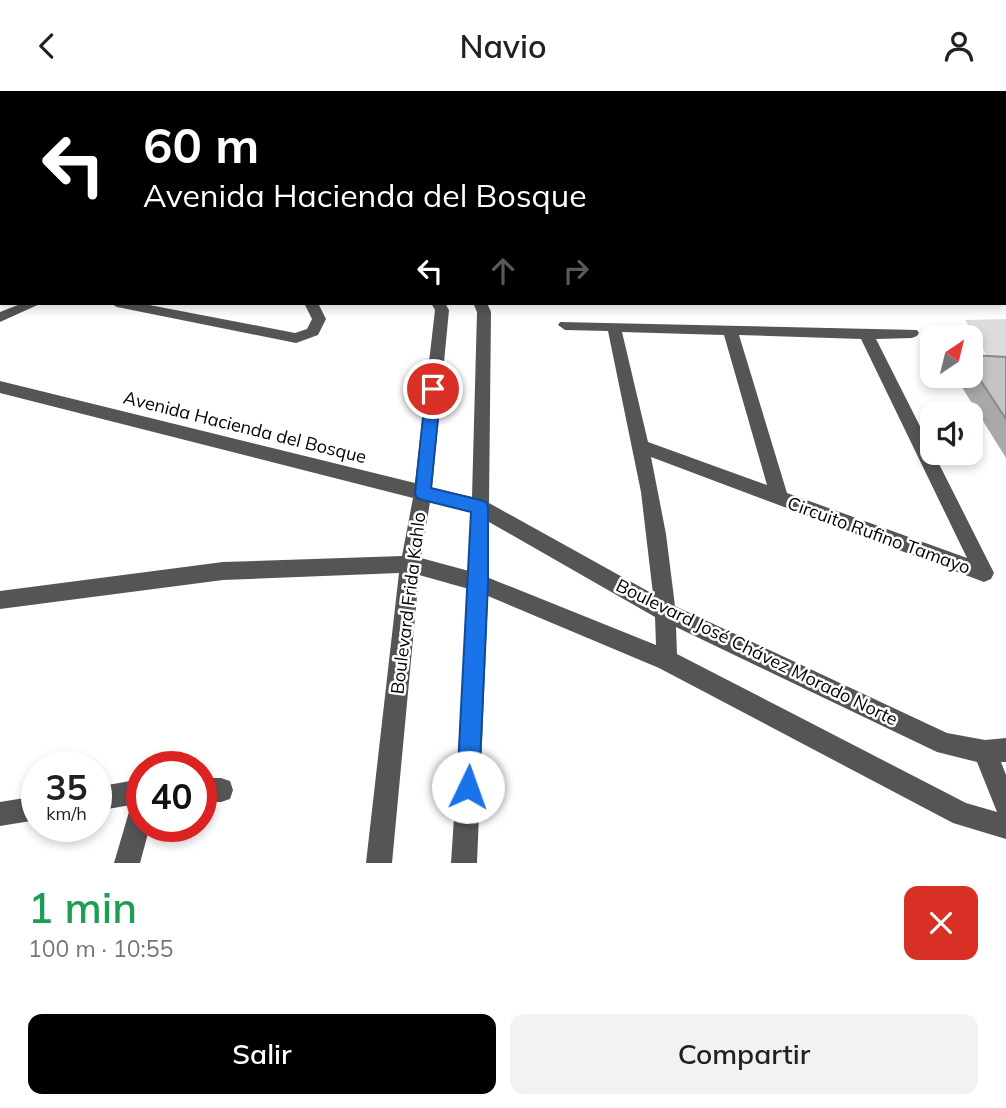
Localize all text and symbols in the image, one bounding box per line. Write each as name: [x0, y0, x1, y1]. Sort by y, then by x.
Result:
text: Navio: [459, 26, 547, 66]
icon: back: [28, 27, 66, 65]
icon: person: [940, 27, 978, 65]
text: 60 m: [143, 114, 259, 175]
icon: left: [28, 119, 119, 210]
text: Avenida Hacienda del Bosque: [143, 175, 587, 215]
icon: left: [411, 252, 449, 290]
icon: ahead: [484, 252, 522, 290]
icon: right: [557, 252, 595, 290]
north arrow: [920, 325, 984, 389]
map controls: [920, 325, 983, 465]
pin: [403, 359, 463, 419]
icon: arrive: [414, 370, 452, 408]
street label: Avenida Hacienda del Bosque: [121, 386, 369, 468]
button: sound: [920, 402, 983, 465]
street label: Circuito Rufino Tamayo: [784, 491, 974, 579]
street label: Boulevard Frida Kahlo: [385, 511, 431, 695]
street label: Boulevard José Chávez Morado Norte: [612, 574, 902, 730]
position arrow: [431, 750, 505, 824]
speed limit sign: 40: [126, 751, 217, 842]
text: 35: [45, 765, 88, 809]
text: km/h: [46, 802, 87, 825]
text: 1 min: [28, 881, 137, 934]
button: close: [904, 886, 978, 960]
text: 100 m · 10:55: [28, 934, 173, 963]
button: Salir: [28, 1014, 496, 1094]
button: Compartir: [510, 1014, 978, 1094]

